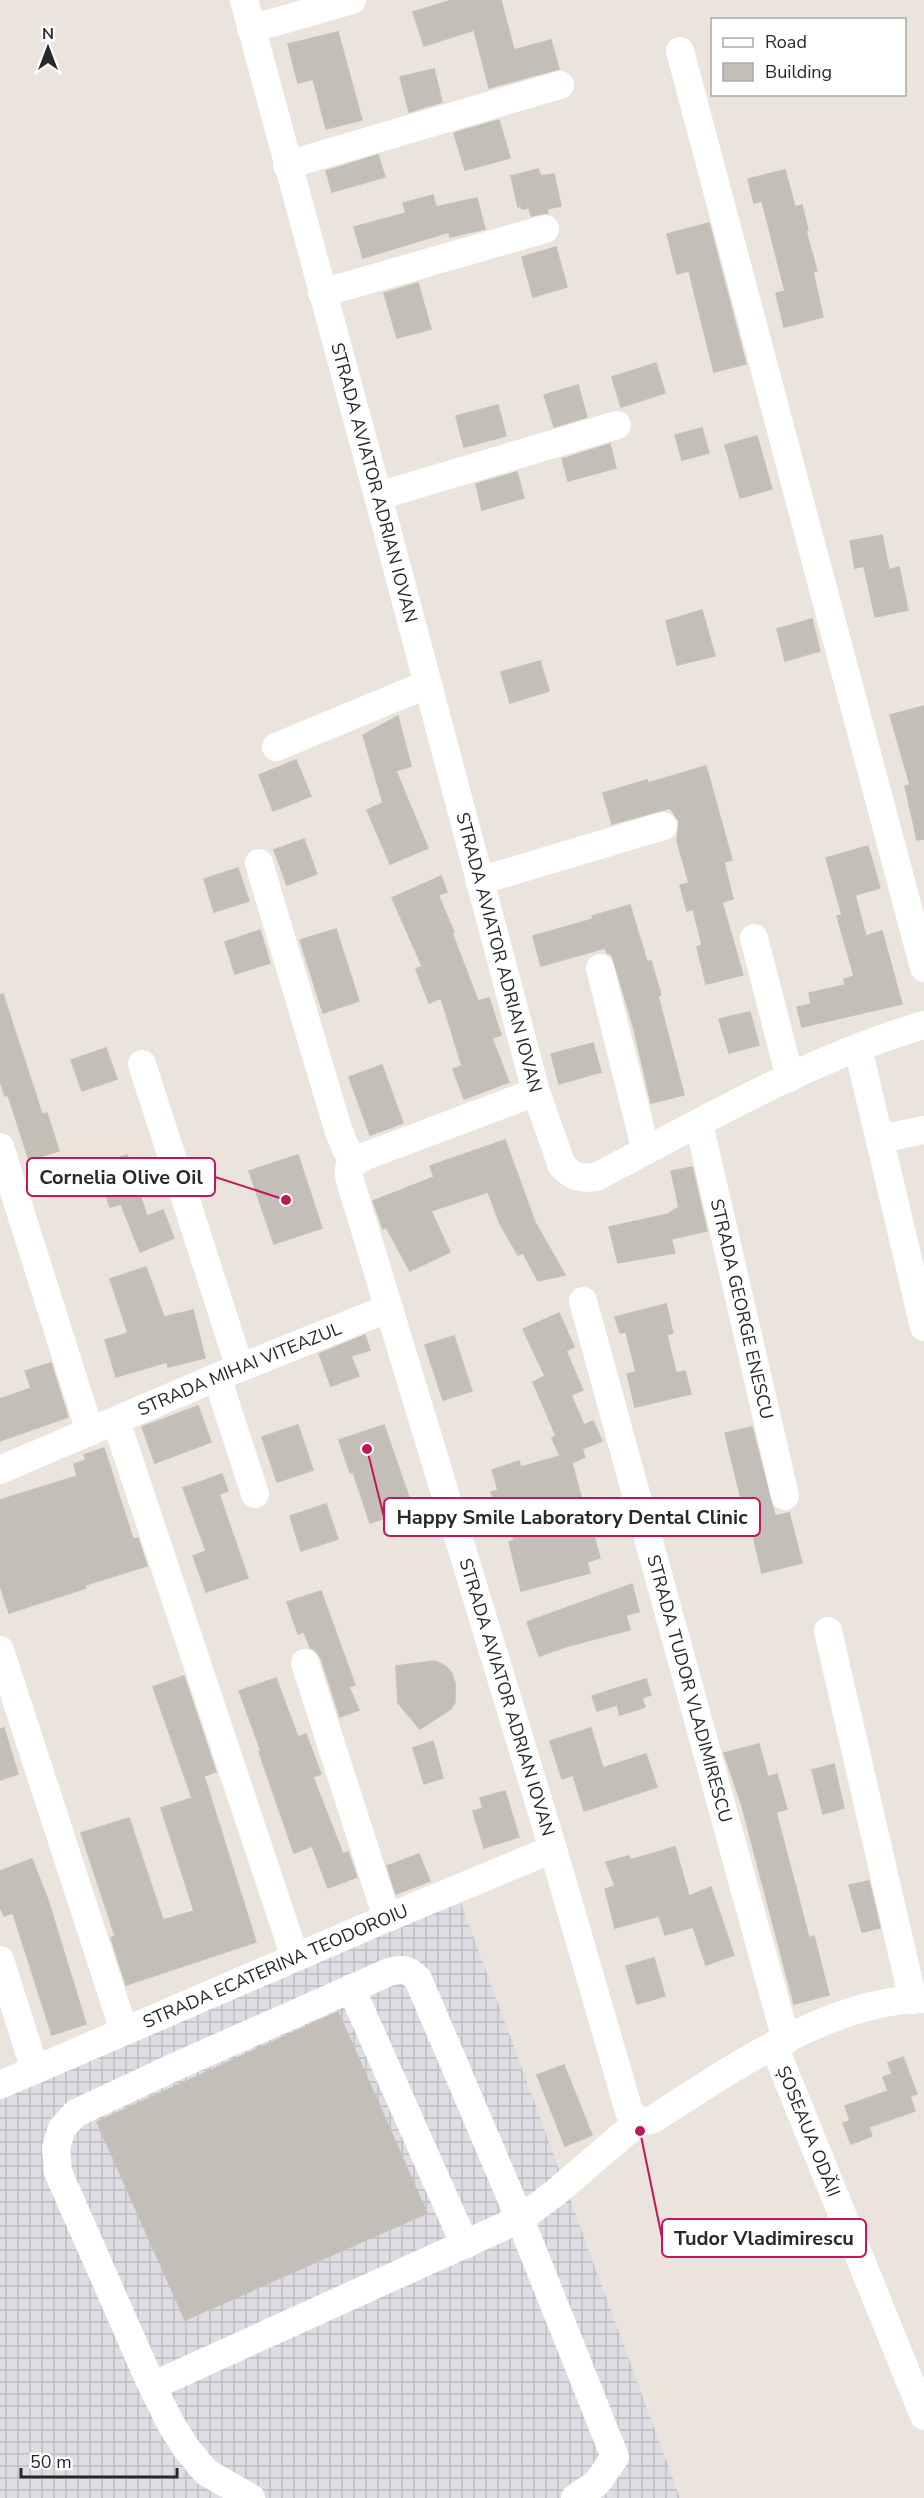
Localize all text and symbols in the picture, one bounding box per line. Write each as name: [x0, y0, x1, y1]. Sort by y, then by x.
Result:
north arrow: [18, 18, 78, 78]
legend: [711, 18, 906, 96]
text: N: [42, 23, 54, 45]
text: Road: [765, 30, 807, 54]
text: Building: [765, 60, 832, 84]
street label: STRADA AVIATOR ADRIAN IOVAN: [325, 340, 423, 626]
street label: STRADA AVIATOR ADRIAN IOVAN: [450, 810, 548, 1095]
callout: Cornelia Olive Oil: [27, 1158, 215, 1196]
text: Cornelia Olive Oil: [39, 1164, 203, 1191]
street label: STRADA GEORGE ENESCU: [705, 1197, 779, 1422]
street label: STRADA MIHAI VITEAZUL: [134, 1316, 345, 1422]
callout: Happy Smile Laboratory Dental Clinic: [384, 1498, 760, 1536]
text: Happy Smile Laboratory Dental Clinic: [396, 1504, 748, 1531]
street label: STRADA TUDOR VLADIMIRESCU: [641, 1552, 738, 1825]
street label: STRADA AVIATOR ADRIAN IOVAN: [453, 1555, 560, 1839]
street label: STRADA ECATERINA TEODOROIU: [139, 1899, 412, 2034]
street label: ȘOSEAUA ODĂII: [771, 2062, 846, 2200]
callout: Tudor Vladimirescu: [662, 2219, 866, 2257]
text: Tudor Vladimirescu: [674, 2225, 854, 2252]
scale bar: [21, 2441, 177, 2479]
text: 50 m: [30, 2450, 72, 2474]

